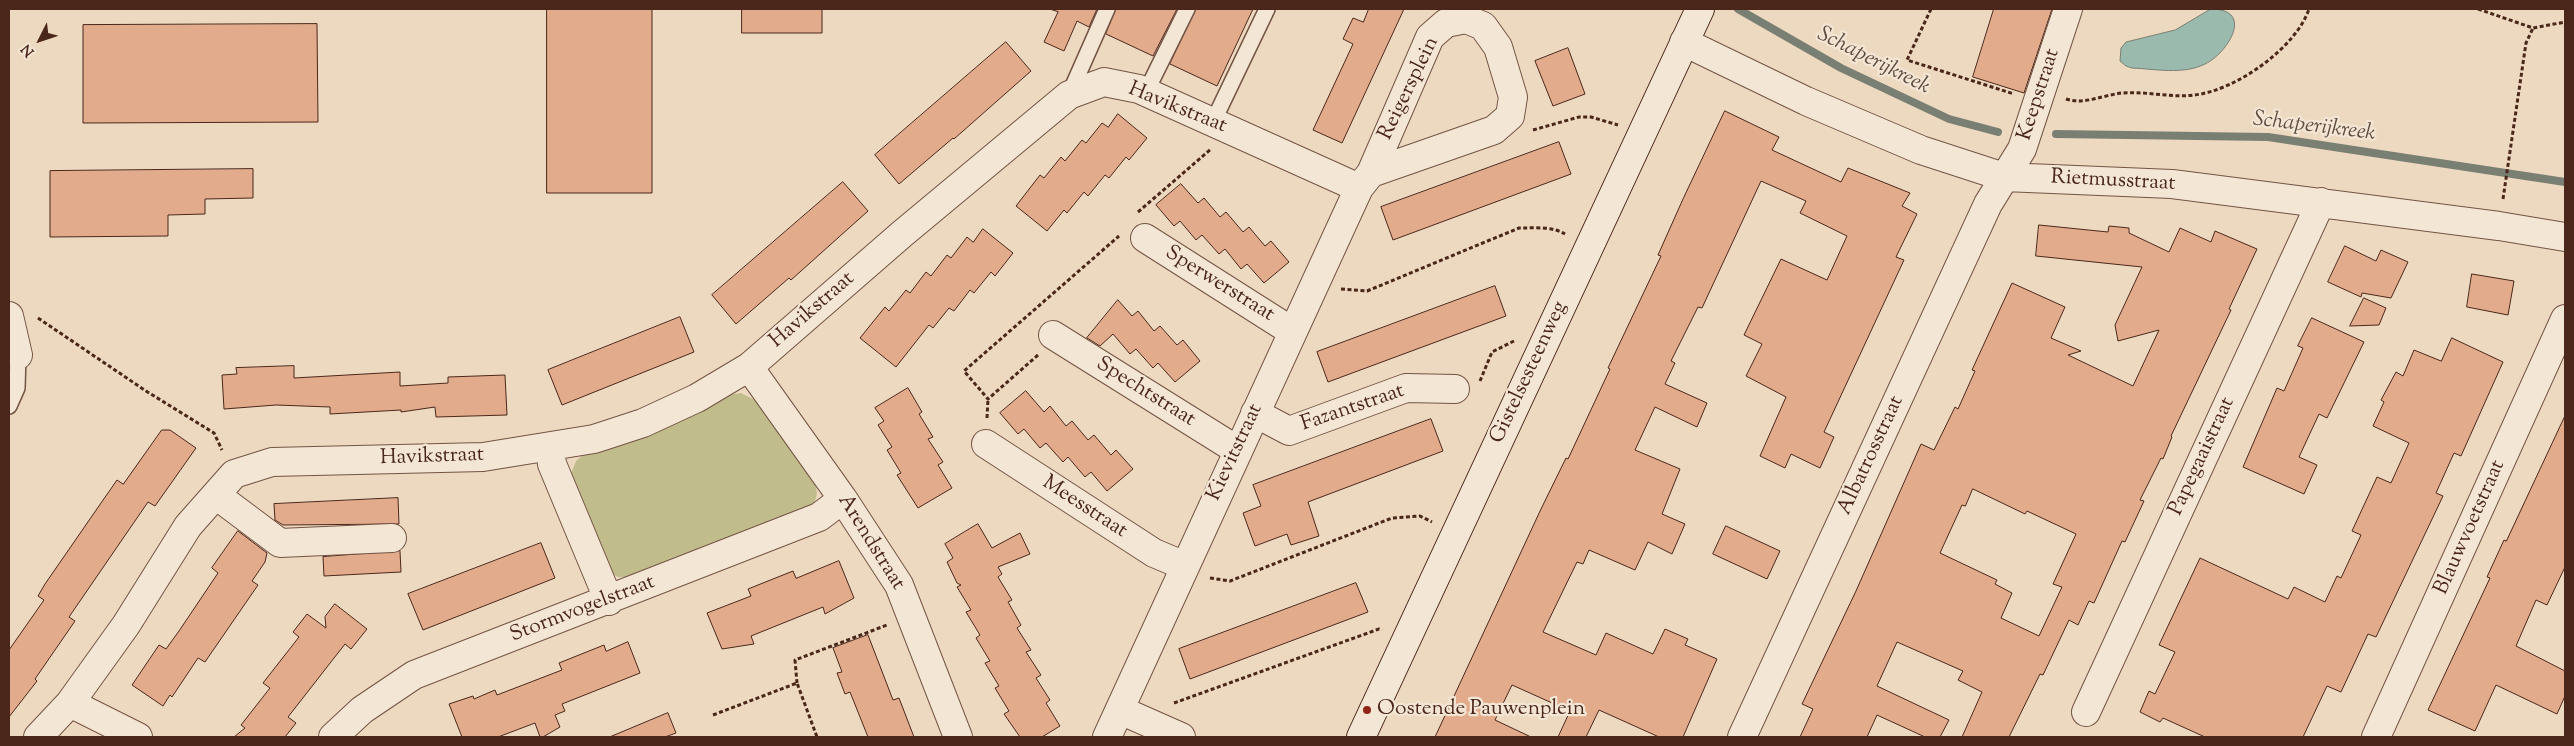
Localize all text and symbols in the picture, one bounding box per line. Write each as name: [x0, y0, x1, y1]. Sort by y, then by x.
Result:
north arrow: [15, 15, 65, 65]
water label: Schaperijkreek: [1812, 22, 1934, 102]
street label: Reigersplein: [1374, 33, 1446, 145]
text: N: [17, 39, 40, 61]
street label: Keepstraat: [2013, 46, 2067, 144]
street label: Havikstraat: [1124, 78, 1230, 140]
water label: Schaperijkreek: [2251, 107, 2377, 149]
street label: Rietmusstraat: [2050, 166, 2176, 198]
street label: Sperwerstraat: [1160, 241, 1278, 329]
street label: Havikstraat: [765, 267, 861, 355]
street label: Gistelsesteenweg: [1486, 298, 1574, 448]
street label: Spechtstraat: [1091, 353, 1199, 433]
street label: Fazantstraat: [1298, 380, 1408, 438]
street label: Albatrosstraat: [1833, 392, 1911, 520]
street label: Papegaaistraat: [2165, 394, 2241, 520]
street label: Kievitstraat: [1203, 400, 1269, 506]
street label: Havikstraat: [380, 444, 484, 472]
street label: Blauwvoetstraat: [2430, 457, 2512, 599]
street label: Meesstraat: [1037, 471, 1131, 545]
street label: Arendstraat: [831, 491, 909, 595]
street label: Stormvogelstraat: [507, 571, 659, 649]
place label: Oostende Pauwenplein: [1377, 697, 1585, 723]
marker: Oostende Pauwenplein: [1361, 704, 1373, 716]

